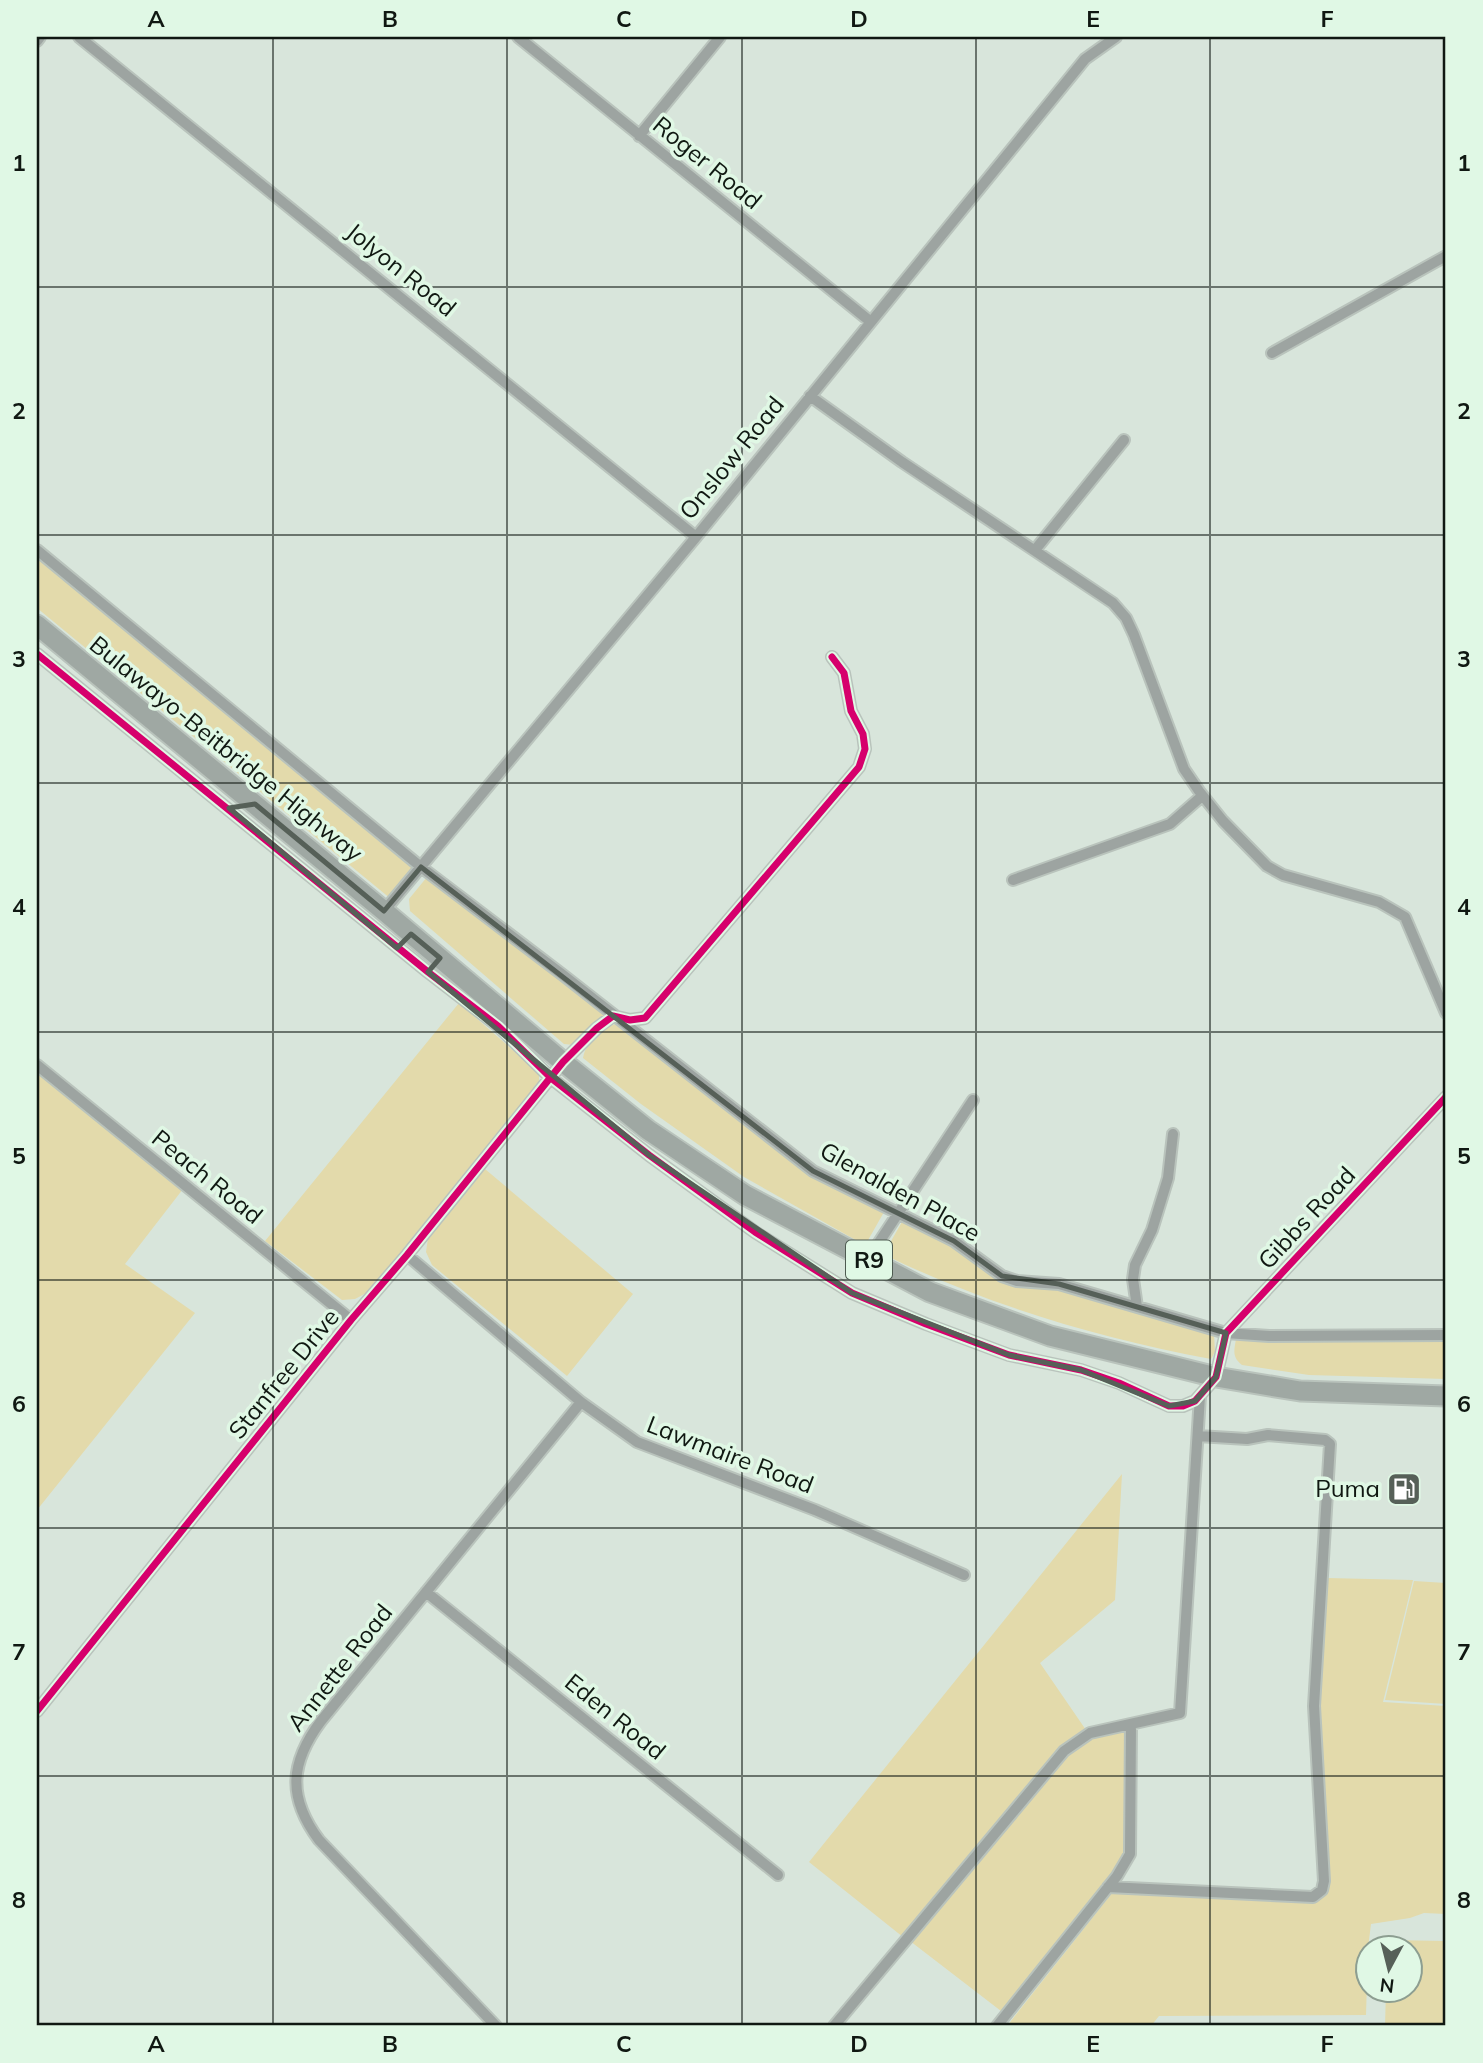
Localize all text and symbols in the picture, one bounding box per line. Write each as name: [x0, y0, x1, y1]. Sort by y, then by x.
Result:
text: A: [147, 4, 165, 33]
text: B: [382, 4, 398, 33]
text: C: [616, 4, 632, 33]
text: D: [850, 4, 868, 33]
text: E: [1086, 4, 1100, 33]
text: F: [1320, 4, 1334, 33]
street label: Roger Road: [647, 109, 768, 215]
text: 1: [12, 148, 26, 177]
text: 1: [1457, 148, 1471, 177]
street label: Jolyon Road: [341, 216, 463, 323]
street label: Onslow Road: [672, 390, 790, 525]
text: 2: [12, 396, 26, 425]
text: 2: [1457, 396, 1471, 425]
street label: Bulawayo-Beitbridge Highway: [84, 629, 369, 868]
text: 3: [12, 644, 26, 673]
text: 3: [1457, 644, 1471, 673]
text: 4: [12, 892, 26, 921]
text: 4: [1457, 892, 1471, 921]
street label: Peach Road: [146, 1123, 269, 1230]
street label: Glenalden Place: [815, 1135, 986, 1248]
text: 5: [12, 1141, 26, 1170]
text: 5: [1457, 1141, 1471, 1170]
street label: Gibbs Road: [1251, 1160, 1361, 1275]
road number: R9: [846, 1240, 892, 1280]
street label: Stanfree Drive: [222, 1302, 345, 1445]
text: 6: [12, 1389, 26, 1418]
text: 6: [1457, 1389, 1471, 1418]
street label: Lawmaire Road: [643, 1409, 818, 1500]
fuel station icon: Puma: [1385, 1470, 1423, 1508]
place label: Puma: [1315, 1473, 1380, 1503]
street label: Annette Road: [280, 1598, 398, 1737]
text: 7: [12, 1637, 26, 1666]
text: 7: [1457, 1637, 1471, 1666]
street label: Eden Road: [559, 1667, 672, 1766]
text: 8: [12, 1885, 26, 1914]
text: 8: [1457, 1885, 1471, 1914]
north arrow: [1354, 1934, 1424, 2004]
text: N: [1378, 1973, 1396, 1999]
text: A: [147, 2029, 165, 2058]
text: B: [382, 2029, 398, 2058]
text: C: [616, 2029, 632, 2058]
text: D: [850, 2029, 868, 2058]
text: E: [1086, 2029, 1100, 2058]
text: F: [1320, 2029, 1334, 2058]

